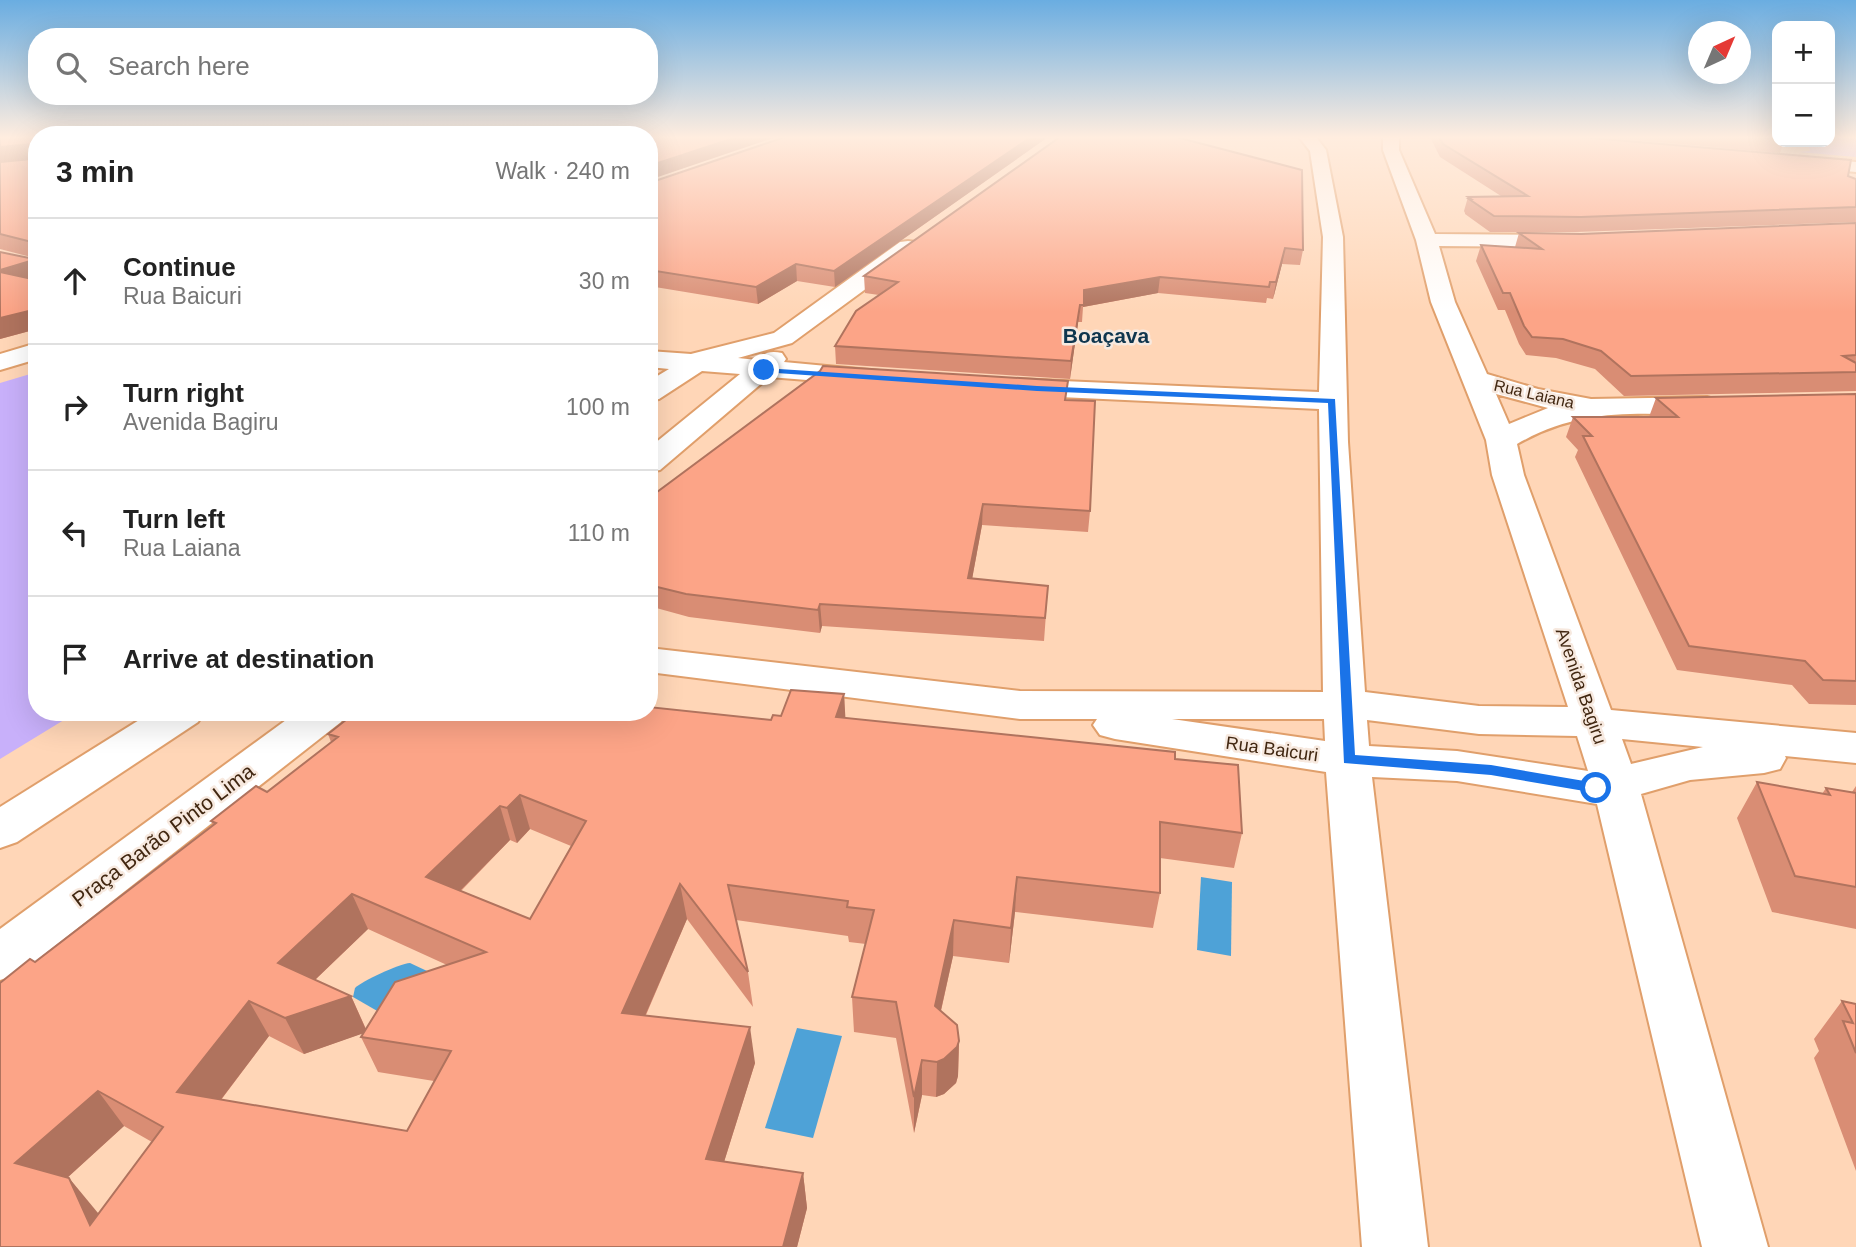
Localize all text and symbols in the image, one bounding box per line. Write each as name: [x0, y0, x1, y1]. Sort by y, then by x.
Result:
north arrow: [1688, 21, 1751, 84]
map controls: [1772, 21, 1835, 147]
button: +: [1772, 21, 1835, 84]
search box: [28, 28, 658, 105]
icon: search: [52, 48, 90, 86]
text: Search here: [108, 51, 250, 81]
button: −: [1772, 84, 1835, 147]
text: 3 min: [56, 155, 134, 188]
text: Walk · 240 m: [495, 158, 630, 184]
text: Continue: [123, 252, 236, 282]
icon: ahead: [56, 262, 94, 300]
text: 30 m: [579, 268, 630, 294]
text: Rua Baicuri: [123, 283, 242, 309]
district label: Boaçava: [1063, 324, 1150, 347]
route end: [748, 354, 779, 385]
street label: Rua Laiana: [1492, 377, 1576, 412]
text: Turn right: [123, 378, 244, 408]
icon: right: [56, 388, 94, 426]
text: 100 m: [566, 394, 630, 420]
text: Avenida Bagiru: [123, 409, 279, 435]
text: Turn left: [123, 504, 225, 534]
icon: left: [56, 514, 94, 552]
text: 110 m: [568, 520, 630, 546]
text: Rua Laiana: [123, 535, 241, 561]
street label: Avenida Bagiru: [1552, 625, 1610, 747]
icon: arrive: [56, 640, 94, 678]
text: Arrive at destination: [123, 644, 374, 674]
street label: Rua Baicuri: [1225, 733, 1319, 765]
street label: Praça Barão Pinto Lima: [68, 759, 259, 911]
route start: [1580, 772, 1611, 803]

